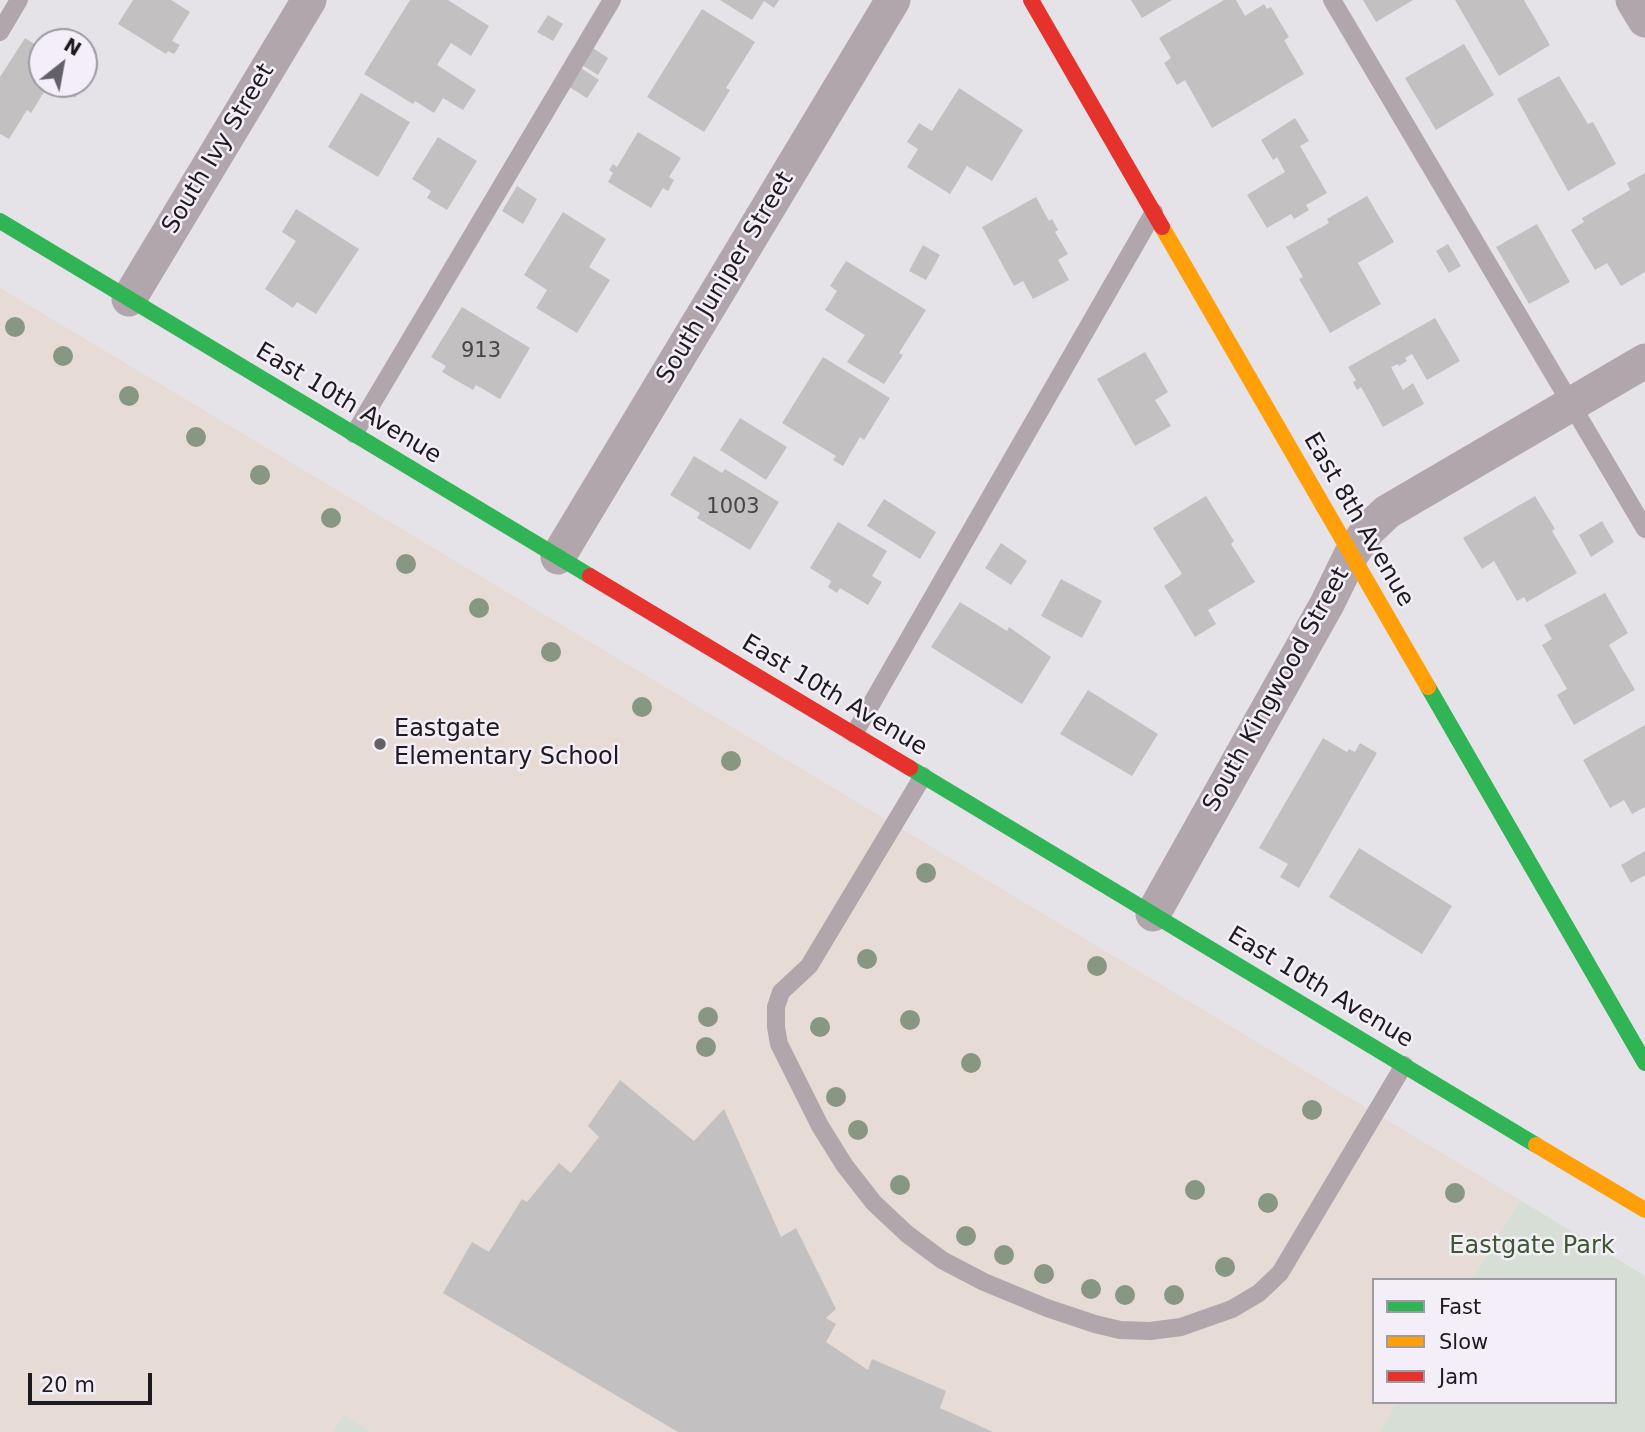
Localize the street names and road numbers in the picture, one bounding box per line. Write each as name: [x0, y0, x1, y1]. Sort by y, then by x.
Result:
street label: South Ivy Street: [157, 59, 281, 239]
street label: South Juniper Street: [651, 167, 801, 389]
street label: East 10th Avenue: [250, 337, 446, 471]
street label: East 8th Avenue: [1297, 428, 1419, 612]
street label: South Kingwood Street: [1198, 563, 1356, 817]
street label: East 10th Avenue: [736, 629, 932, 763]
street label: East 10th Avenue: [1222, 921, 1418, 1055]

